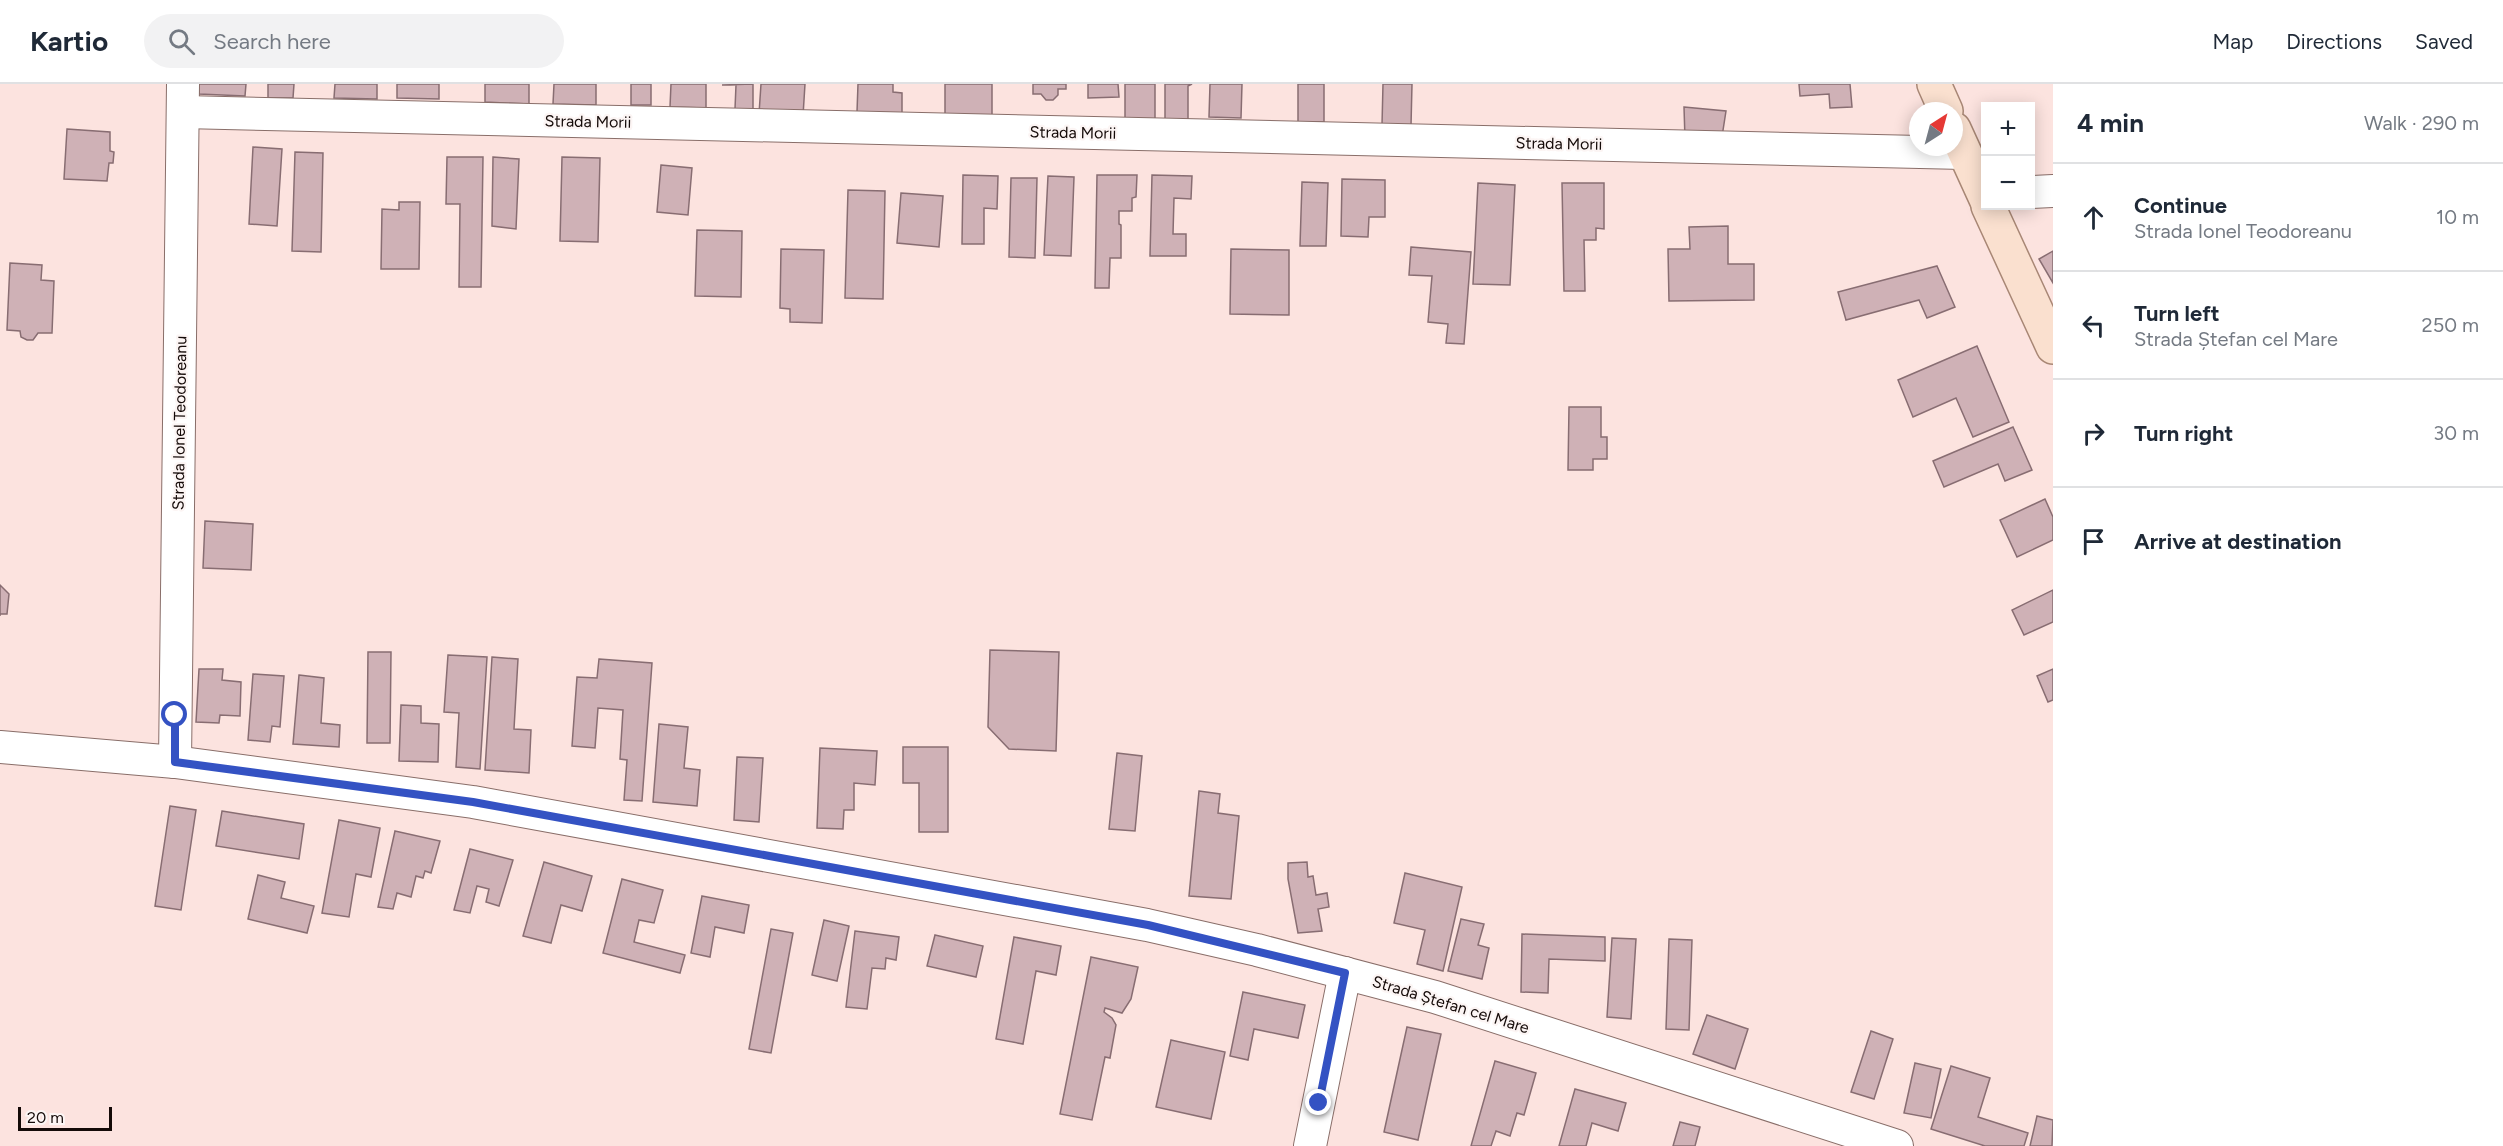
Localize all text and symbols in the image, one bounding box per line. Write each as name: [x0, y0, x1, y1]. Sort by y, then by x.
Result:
search box: [144, 14, 564, 68]
text: Kartio: [30, 24, 108, 58]
icon: search: [165, 25, 198, 58]
text: Search here: [213, 28, 331, 55]
text: Map: [2212, 29, 2253, 54]
text: Directions: [2286, 29, 2382, 54]
text: Saved: [2415, 29, 2473, 54]
north arrow: [1909, 102, 1963, 156]
map controls: [1981, 102, 2035, 210]
button: +: [1981, 102, 2035, 156]
text: 4 min: [2077, 107, 2144, 139]
street label: Strada Morii: [545, 111, 631, 132]
text: Walk · 290 m: [2364, 111, 2479, 135]
street label: Strada Morii: [1030, 122, 1116, 143]
street label: Strada Morii: [1516, 133, 1602, 154]
button: −: [1981, 156, 2035, 210]
text: Continue: [2134, 192, 2227, 219]
icon: ahead: [2077, 201, 2110, 234]
text: 10 m: [2436, 205, 2479, 229]
text: Strada Ionel Teodoreanu: [2134, 219, 2352, 243]
text: Turn left: [2134, 300, 2220, 327]
icon: left: [2077, 309, 2110, 342]
text: 250 m: [2422, 313, 2479, 337]
text: Strada Ștefan cel Mare: [2134, 327, 2338, 351]
street label: Strada Ionel Teodoreanu: [168, 336, 191, 510]
icon: right: [2077, 417, 2110, 450]
text: Turn right: [2134, 420, 2233, 447]
text: 30 m: [2433, 421, 2479, 445]
icon: arrive: [2077, 525, 2110, 558]
text: Arrive at destination: [2134, 528, 2342, 555]
route start: [161, 701, 187, 727]
street label: Strada Ștefan cel Mare: [1370, 972, 1532, 1037]
route end: [1305, 1089, 1331, 1115]
scale bar: [18, 1104, 112, 1132]
text: 20 m: [27, 1108, 64, 1127]

